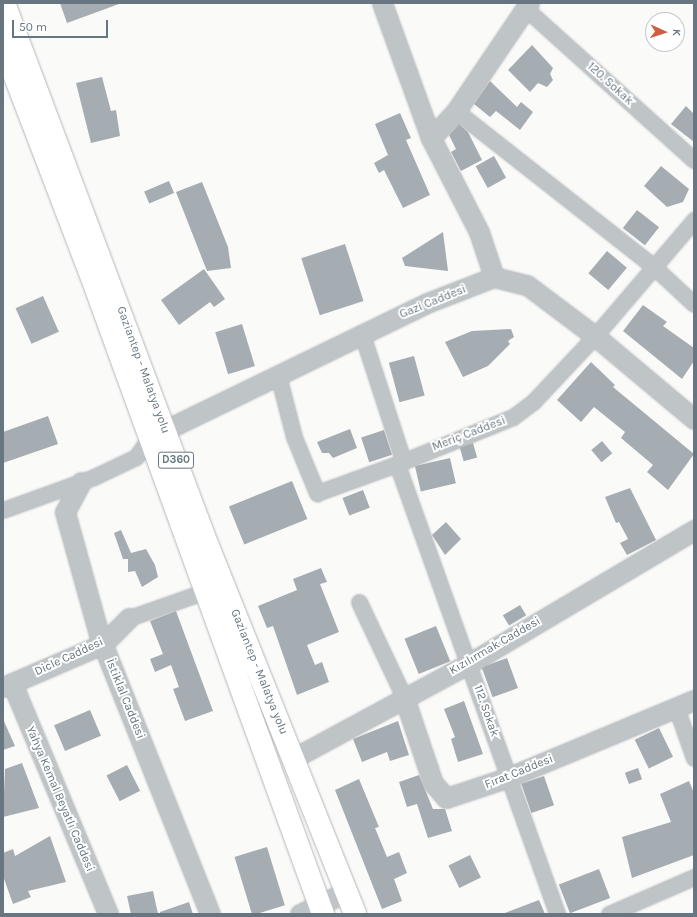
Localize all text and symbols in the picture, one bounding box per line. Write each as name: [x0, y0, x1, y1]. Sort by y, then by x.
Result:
scale bar: [14, 12, 110, 38]
north arrow: [645, 12, 685, 52]
text: 50 m: [19, 20, 47, 34]
text: K: [670, 29, 683, 37]
street label: 120. Sokak: [584, 60, 636, 108]
street label: Gazi Caddesi: [398, 282, 468, 322]
street label: Gaziantep - Malatya yolu: [113, 305, 173, 435]
street label: Meriç Caddesi: [430, 413, 508, 455]
road number: D360: [157, 451, 195, 469]
street label: Gaziantep - Malatya yolu: [227, 607, 291, 737]
street label: Kızılırmak Caddesi: [447, 614, 543, 678]
street label: Dicle Caddesi: [32, 635, 106, 679]
street label: İstiklal Caddesi: [102, 657, 148, 741]
street label: 112. Sokak: [470, 683, 502, 739]
street label: Yahya Kemal Beyatlı Caddesi: [23, 724, 97, 874]
street label: Fırat Caddesi: [483, 752, 555, 792]

